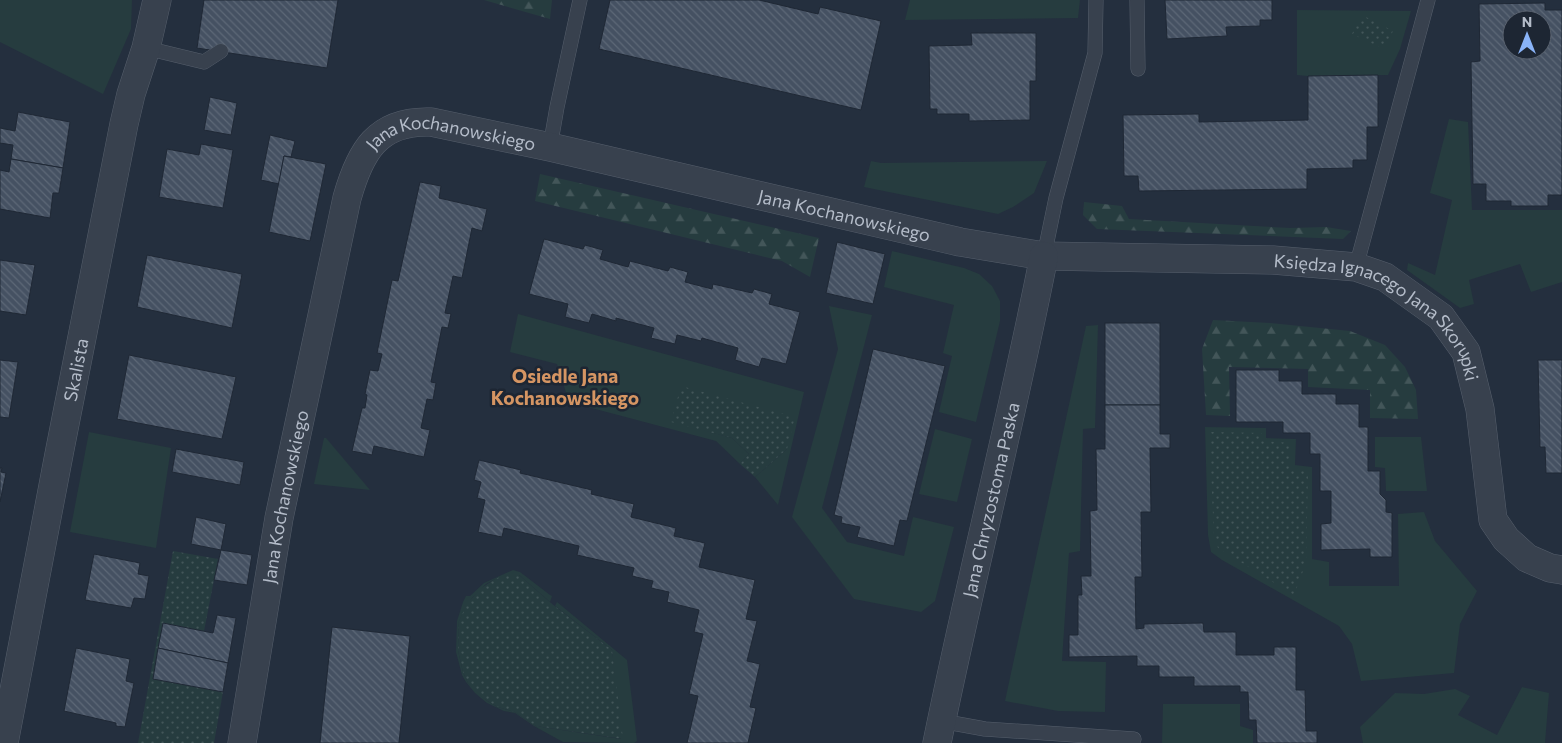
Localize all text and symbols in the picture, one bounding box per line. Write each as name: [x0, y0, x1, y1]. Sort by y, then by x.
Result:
north arrow: [1502, 10, 1552, 60]
text: N: [1522, 13, 1532, 30]
text: Jana Kochanowskiego: [361, 111, 538, 155]
street label: Jana Kochanowskiego: [365, 135, 543, 165]
street label: Jana Kochanowskiego: [756, 185, 933, 246]
street label: Księdza Ignacego Jana Skorupki: [1273, 249, 1484, 383]
street label: Skalista: [59, 336, 93, 403]
district label: Osiedle Jana Kochanowskiego: [491, 364, 639, 409]
street label: Jana Chryzostoma Paska: [958, 400, 1024, 600]
street label: Jana Kochanowskiego: [257, 408, 313, 585]

